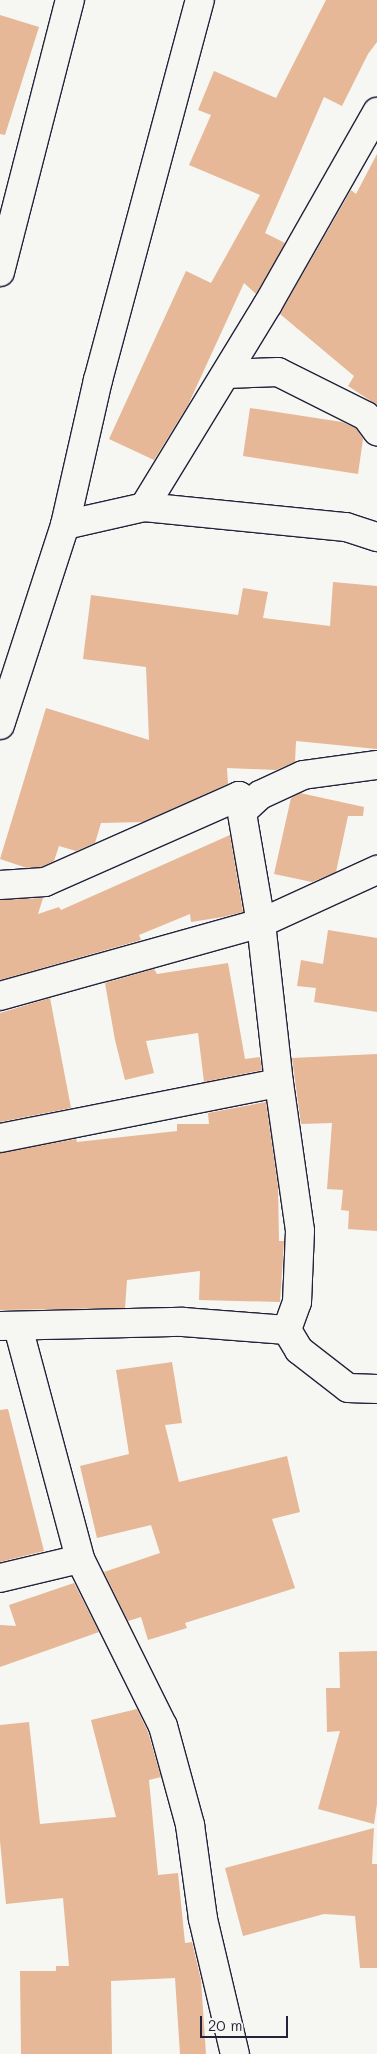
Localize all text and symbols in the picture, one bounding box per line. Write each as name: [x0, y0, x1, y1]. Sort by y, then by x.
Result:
scale bar: [202, 2006, 290, 2038]
text: 20 m: [208, 2015, 242, 2035]

